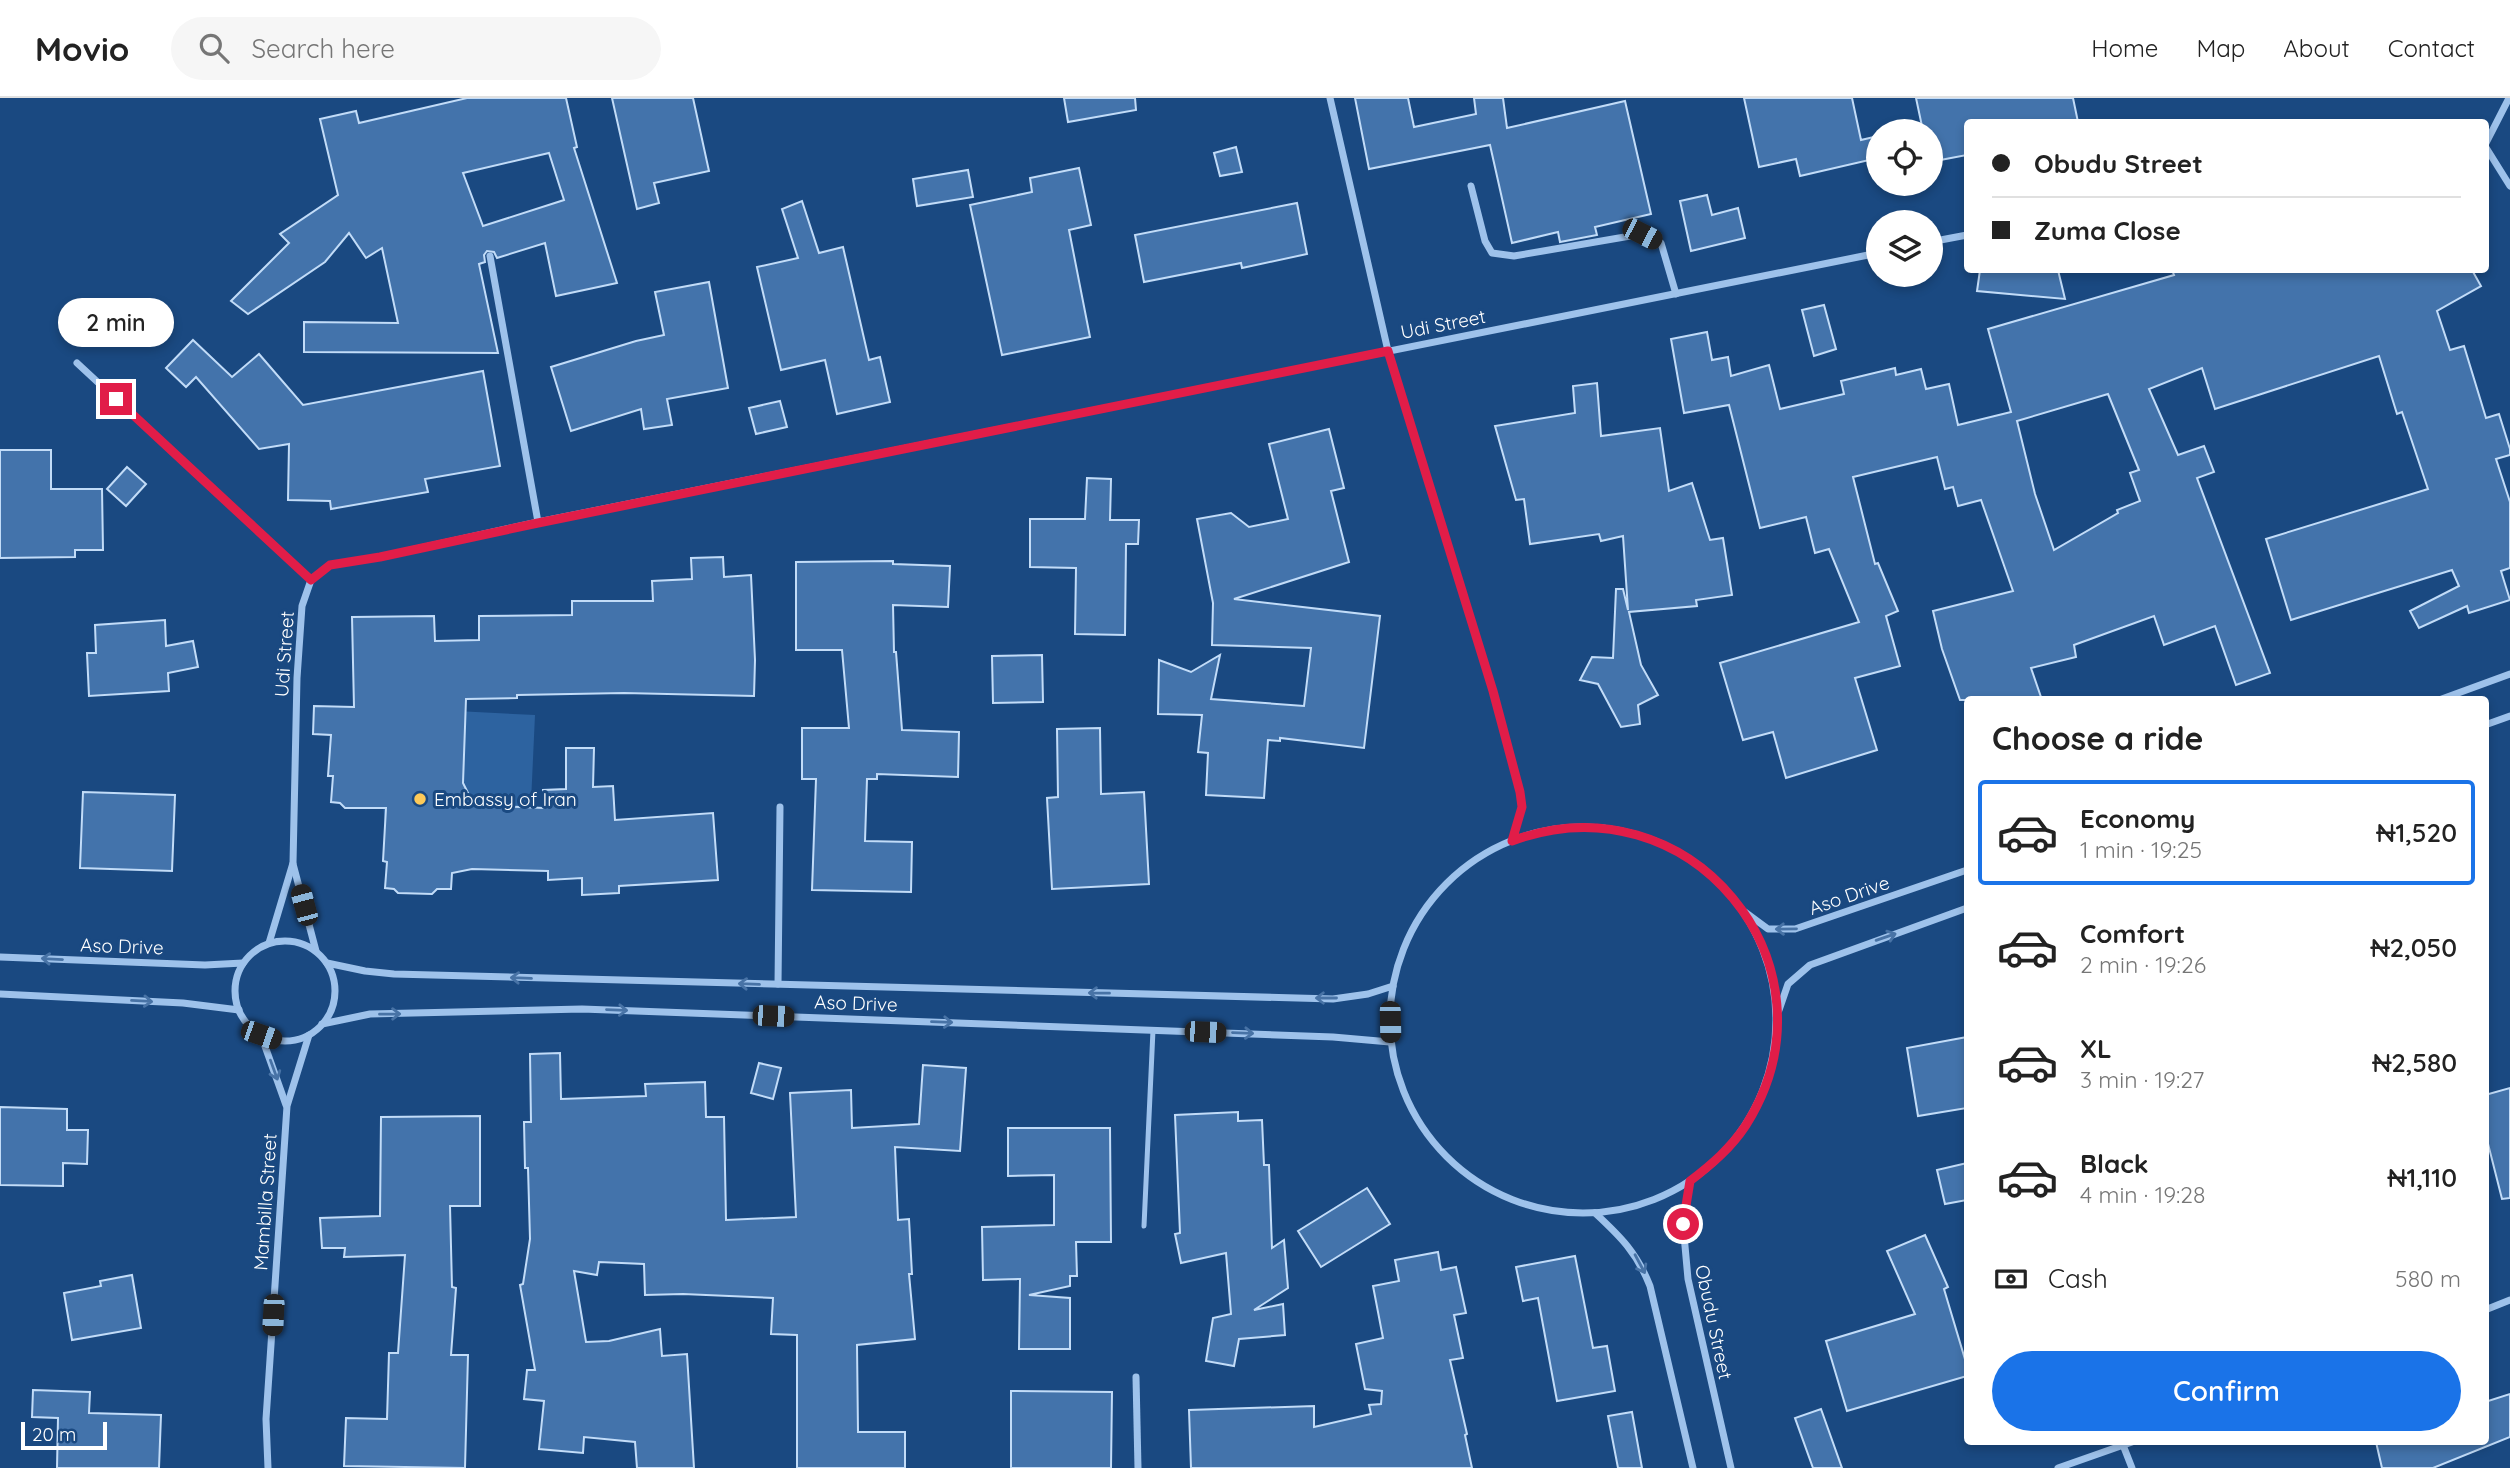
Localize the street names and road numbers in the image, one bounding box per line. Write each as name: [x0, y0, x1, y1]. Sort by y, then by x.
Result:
street label: Udi Street: [1398, 304, 1488, 344]
street label: Udi Street: [269, 610, 299, 698]
street label: Aso Drive: [1806, 870, 1892, 920]
street label: Aso Drive: [80, 933, 164, 959]
street label: Aso Drive: [814, 990, 898, 1016]
street label: Mambilla Street: [248, 1133, 282, 1271]
street label: Obudu Street: [1690, 1262, 1738, 1382]

